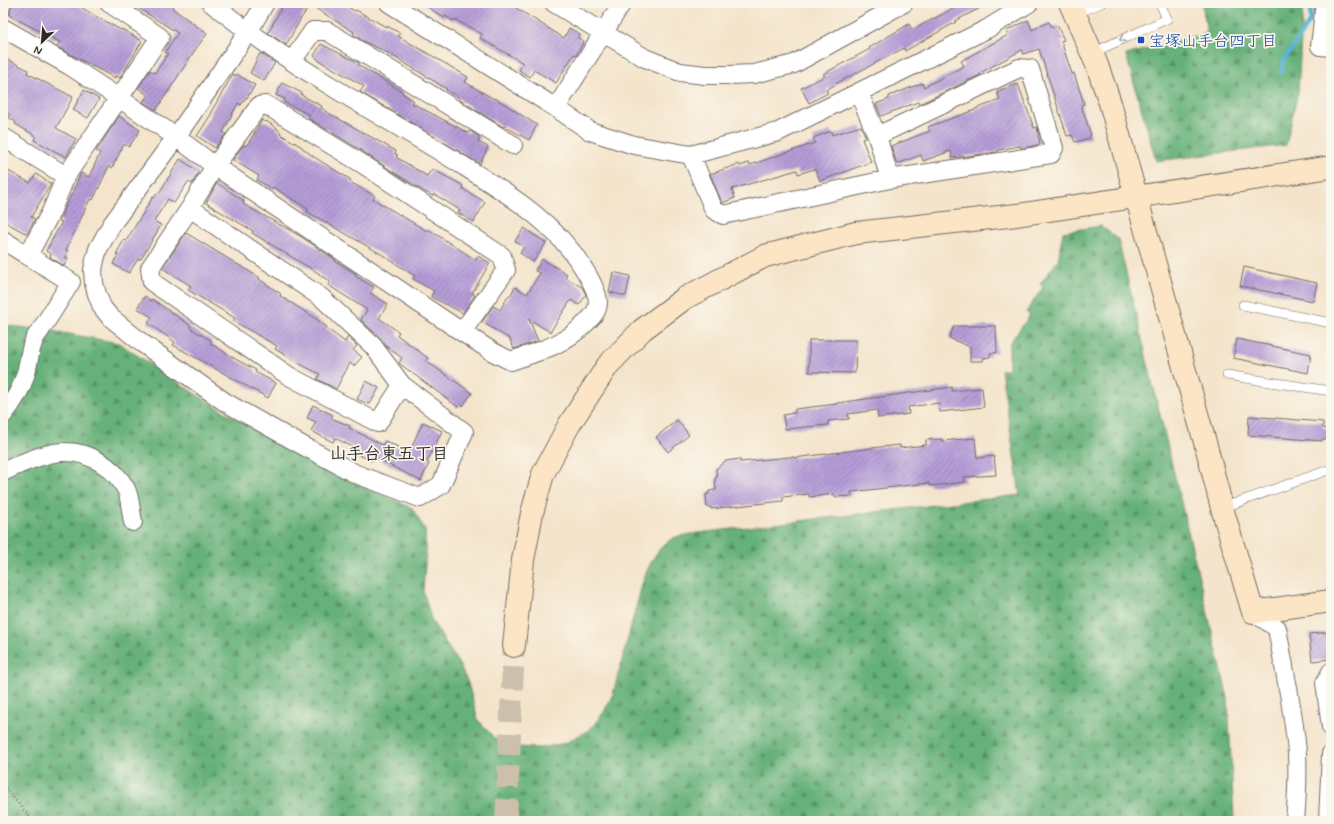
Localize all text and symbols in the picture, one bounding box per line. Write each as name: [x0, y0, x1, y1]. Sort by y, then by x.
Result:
north arrow: [22, 22, 62, 62]
place label: 宝塚山手台四丁目: [1149, 31, 1277, 52]
one-way arrow: [1119, 34, 1127, 42]
marker: 宝塚山手台四丁目: [1136, 35, 1146, 45]
text: N: [32, 42, 44, 58]
district label: 山手台東五丁目: [330, 443, 449, 465]

